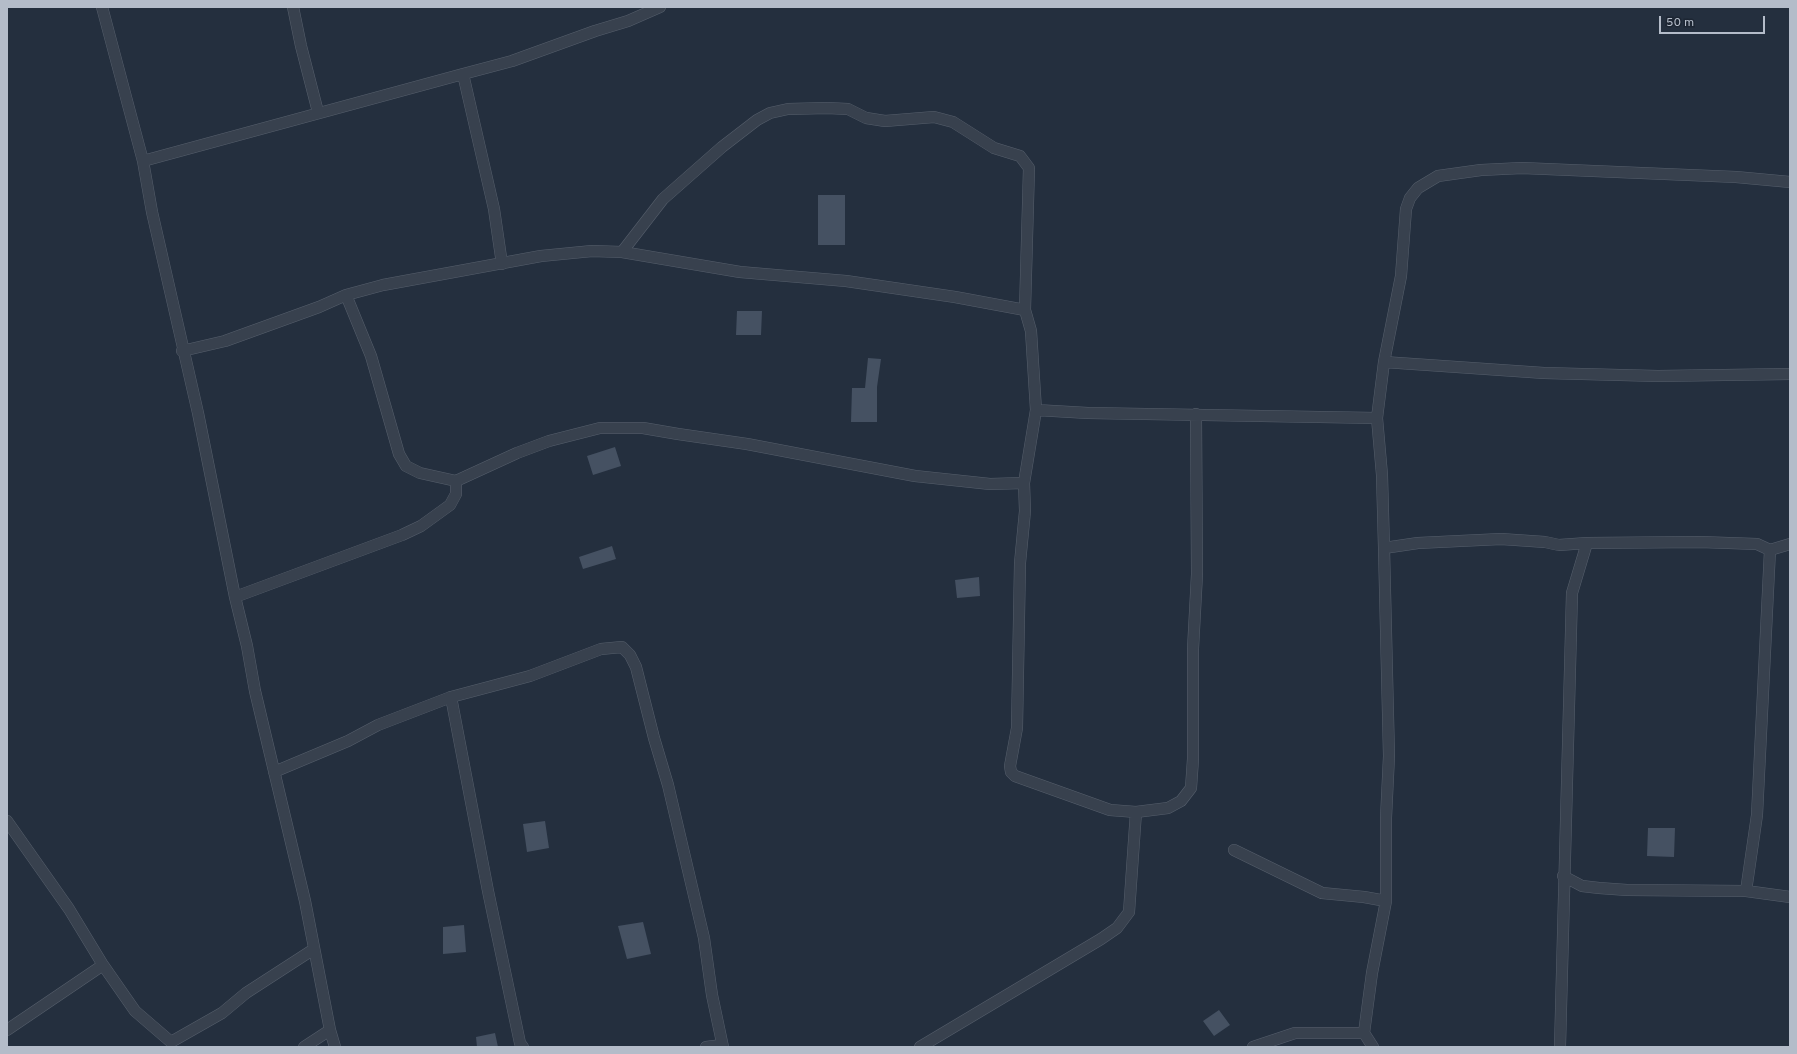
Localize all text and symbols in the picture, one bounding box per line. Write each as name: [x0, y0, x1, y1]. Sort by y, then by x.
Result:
scale bar: [1661, 8, 1767, 34]
text: 50 m: [1666, 15, 1694, 31]

